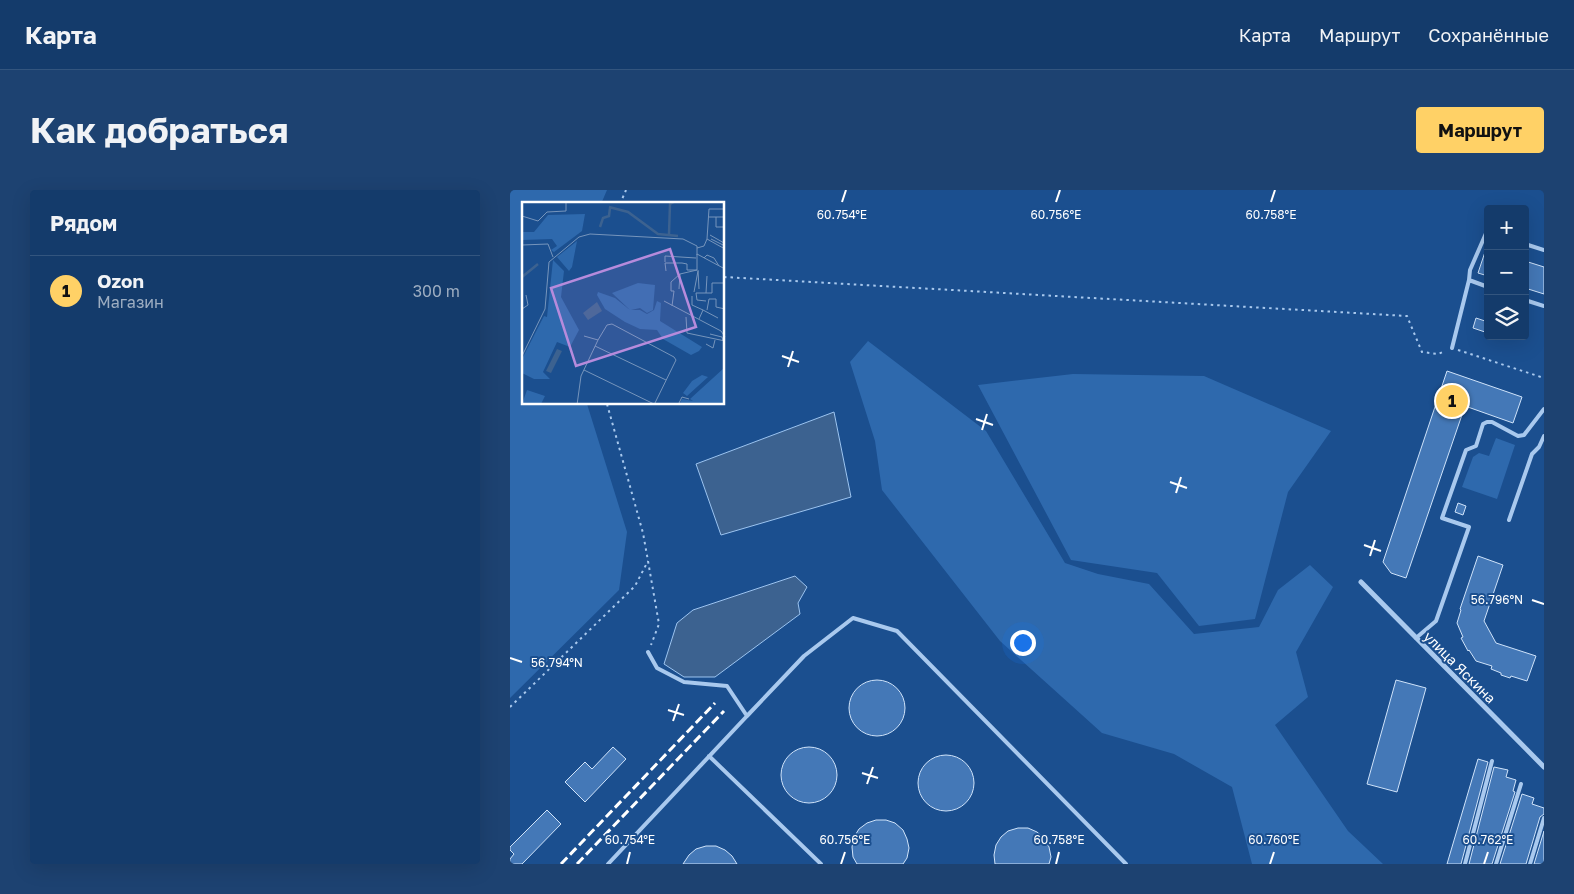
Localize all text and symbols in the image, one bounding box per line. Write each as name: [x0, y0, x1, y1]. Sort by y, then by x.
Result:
text: Карта: [25, 20, 97, 49]
text: Карта: [1239, 24, 1291, 46]
text: Маршрут: [1319, 24, 1400, 46]
text: Сохранённые: [1428, 24, 1549, 46]
button: Маршрут: [1416, 107, 1544, 153]
text: Как добраться: [30, 109, 288, 151]
inset map: [522, 202, 725, 405]
map controls: [1484, 205, 1529, 340]
button: +: [1484, 205, 1529, 250]
text: 60.754°E: [817, 207, 867, 222]
text: 60.756°E: [1031, 207, 1081, 222]
text: 60.758°E: [1246, 207, 1296, 222]
text: Рядом: [50, 210, 117, 236]
button: −: [1484, 250, 1529, 295]
text: Ozon: [97, 269, 144, 292]
text: 1: [62, 281, 70, 301]
text: 300 m: [413, 281, 460, 301]
text: Магазин: [97, 292, 164, 312]
button: layers: [1484, 295, 1529, 340]
pin: 1: [1436, 382, 1468, 420]
text: 56.796°N: [1471, 592, 1523, 607]
street label: улица Яскина: [1420, 627, 1500, 707]
your location: [1010, 630, 1036, 656]
text: 56.794°N: [531, 655, 583, 670]
text: 60.754°E: [605, 832, 655, 847]
text: 60.756°E: [820, 832, 870, 847]
text: 60.758°E: [1034, 832, 1084, 847]
text: 60.760°E: [1248, 832, 1300, 847]
text: 60.762°E: [1463, 832, 1513, 847]

